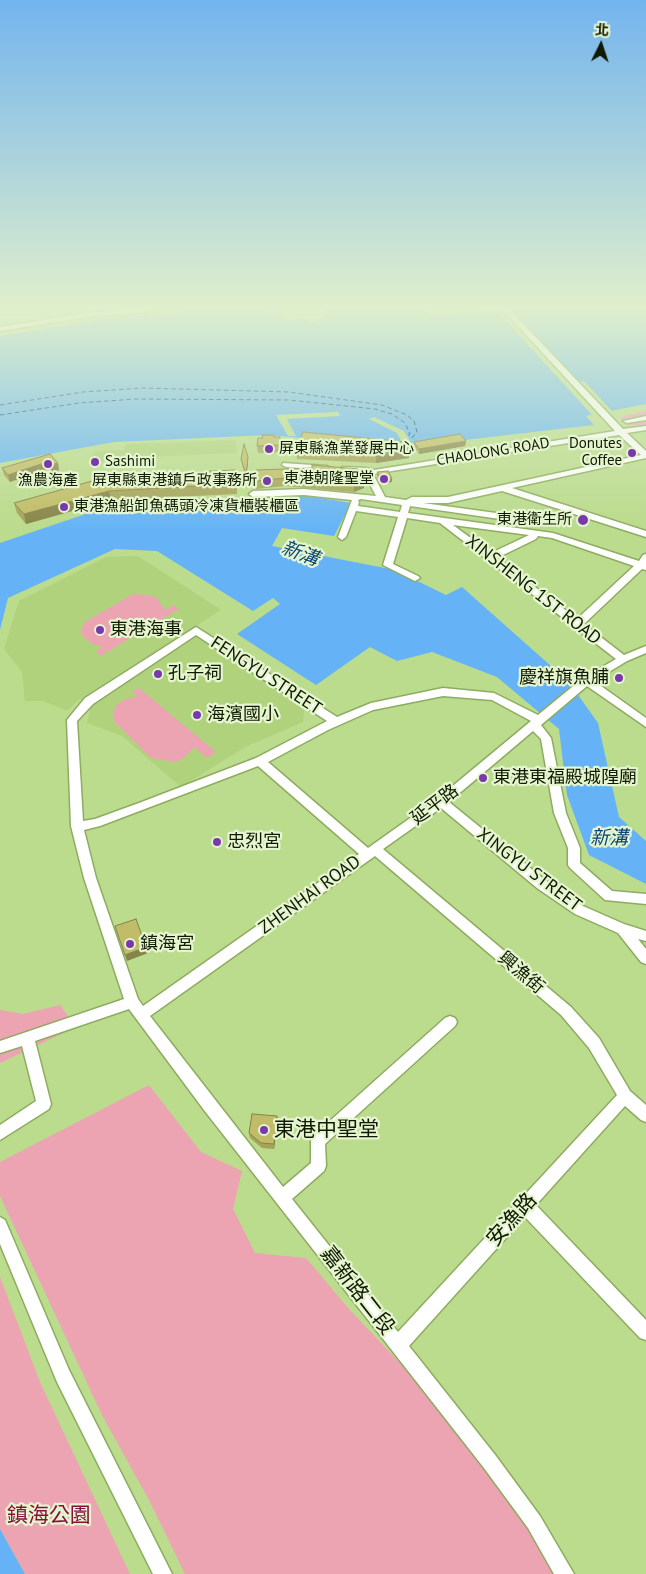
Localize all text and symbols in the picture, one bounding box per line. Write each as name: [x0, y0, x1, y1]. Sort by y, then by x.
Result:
north arrow: [576, 20, 626, 70]
text: 北: [594, 21, 610, 40]
street label: CHAOLONG ROAD: [435, 434, 551, 470]
place label: Donutes Coffee: [569, 435, 622, 470]
place label: 屏東縣漁業發展中心: [279, 440, 414, 458]
marker: 屏東縣漁業發展中心: [263, 443, 275, 455]
marker: Donutes Coffee: [626, 447, 638, 459]
place label: Sashimi: [105, 453, 155, 471]
marker: Sashimi: [89, 456, 101, 468]
marker: 漁農海產: [42, 458, 54, 470]
place label: 東港朝隆聖堂: [284, 470, 374, 488]
place label: 漁農海產: [18, 472, 78, 490]
place label: 屏東縣東港鎮戶政事務所: [92, 472, 257, 490]
marker: 東港朝隆聖堂: [378, 473, 390, 485]
marker: 屏東縣東港鎮戶政事務所: [261, 475, 273, 487]
place label: 東港漁船卸魚碼頭冷凍貨櫃裝櫃區: [74, 498, 299, 516]
marker: 東港漁船卸魚碼頭冷凍貨櫃裝櫃區: [58, 501, 70, 513]
place label: 東港衛生所: [497, 511, 572, 529]
marker: 東港衛生所: [576, 513, 590, 527]
street label: XINSHENG 1ST ROAD: [461, 530, 605, 650]
water label: 新溝: [278, 537, 322, 571]
place label: 東港海事: [110, 619, 182, 641]
marker: 東港海事: [94, 624, 106, 636]
street label: FENGYU STREET: [206, 632, 326, 720]
place label: 孔子祠: [168, 663, 222, 685]
place label: 慶祥旗魚脯: [519, 667, 609, 689]
marker: 孔子祠: [152, 668, 164, 680]
marker: 慶祥旗魚脯: [613, 672, 625, 684]
place label: 海濱國小: [207, 704, 279, 726]
marker: 海濱國小: [191, 709, 203, 721]
place label: 東港東福殿城隍廟: [493, 767, 637, 789]
marker: 東港東福殿城隍廟: [477, 772, 489, 784]
street label: 延平路: [407, 780, 463, 830]
street label: XINGYU STREET: [472, 824, 586, 916]
water label: 新溝: [590, 828, 628, 850]
place label: 忠烈宮: [227, 831, 281, 853]
marker: 忠烈宮: [211, 836, 223, 848]
street label: ZHENHAI ROAD: [255, 851, 365, 939]
place label: 鎮海宮: [140, 933, 194, 955]
marker: 鎮海宮: [124, 938, 136, 950]
street label: 興漁街: [493, 947, 549, 999]
place label: 東港中聖堂: [274, 1117, 379, 1143]
marker: 東港中聖堂: [258, 1124, 270, 1136]
street label: 安漁路: [482, 1188, 542, 1252]
street label: 嘉新路二段: [315, 1242, 399, 1340]
park label: 鎮海公園: [7, 1503, 91, 1529]

